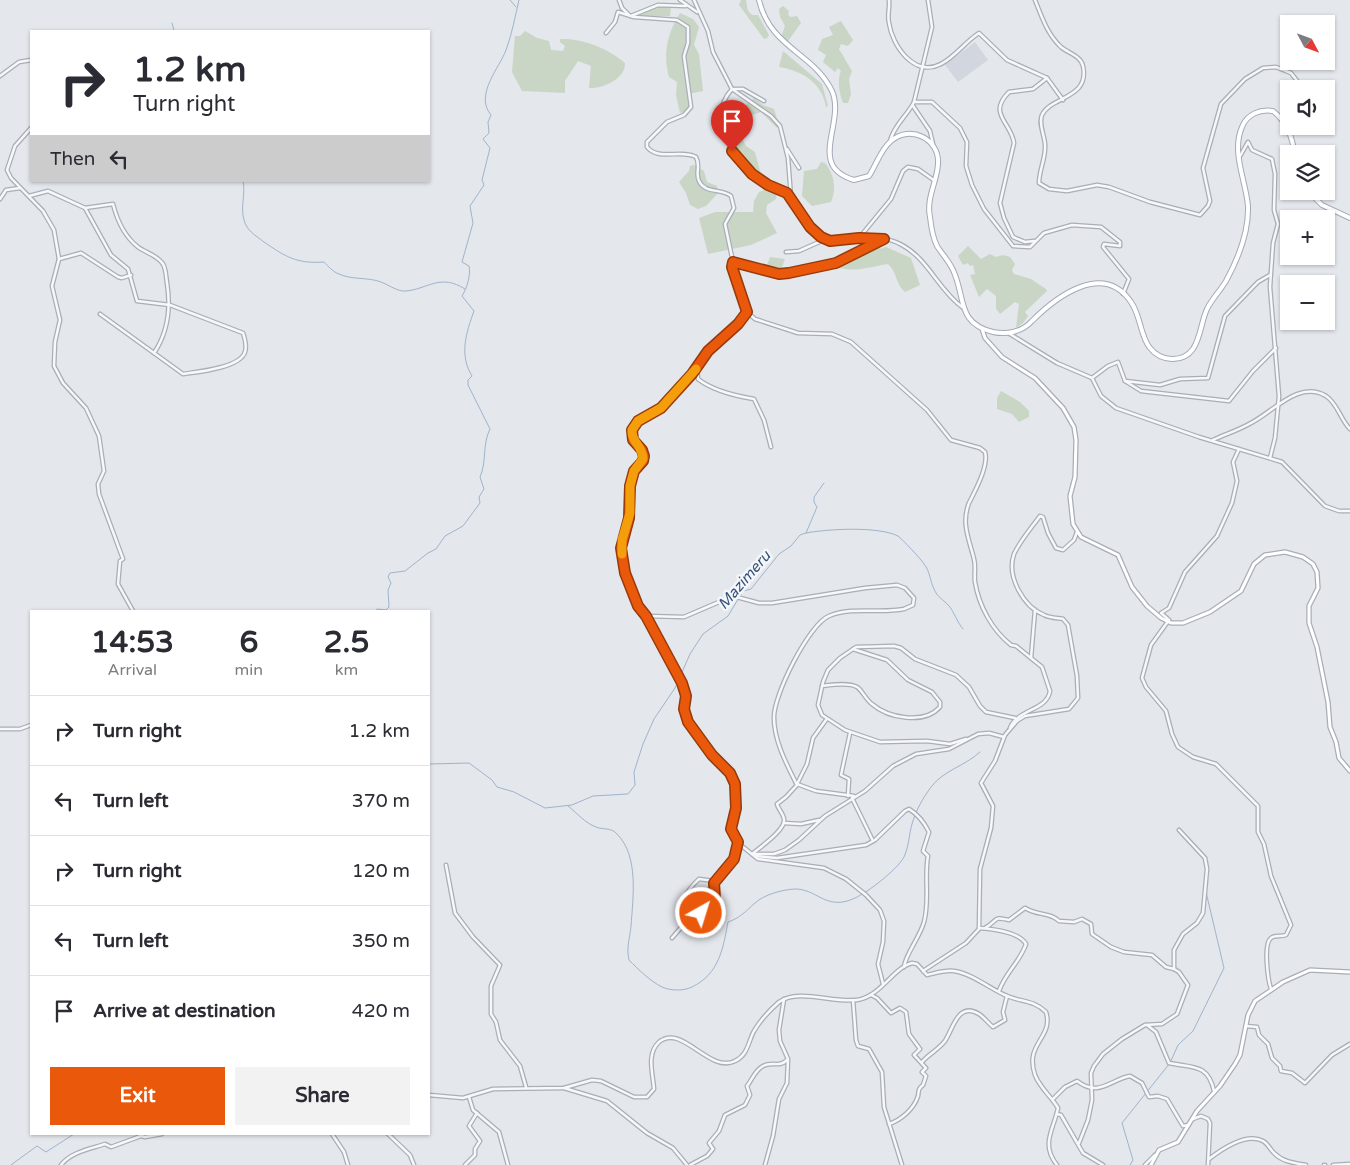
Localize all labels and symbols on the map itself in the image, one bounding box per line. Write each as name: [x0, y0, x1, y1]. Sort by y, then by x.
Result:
north arrow: [1280, 15, 1335, 70]
pin: [711, 100, 753, 151]
water label: Mazimeru: [714, 547, 775, 613]
position arrow: [674, 886, 726, 938]

